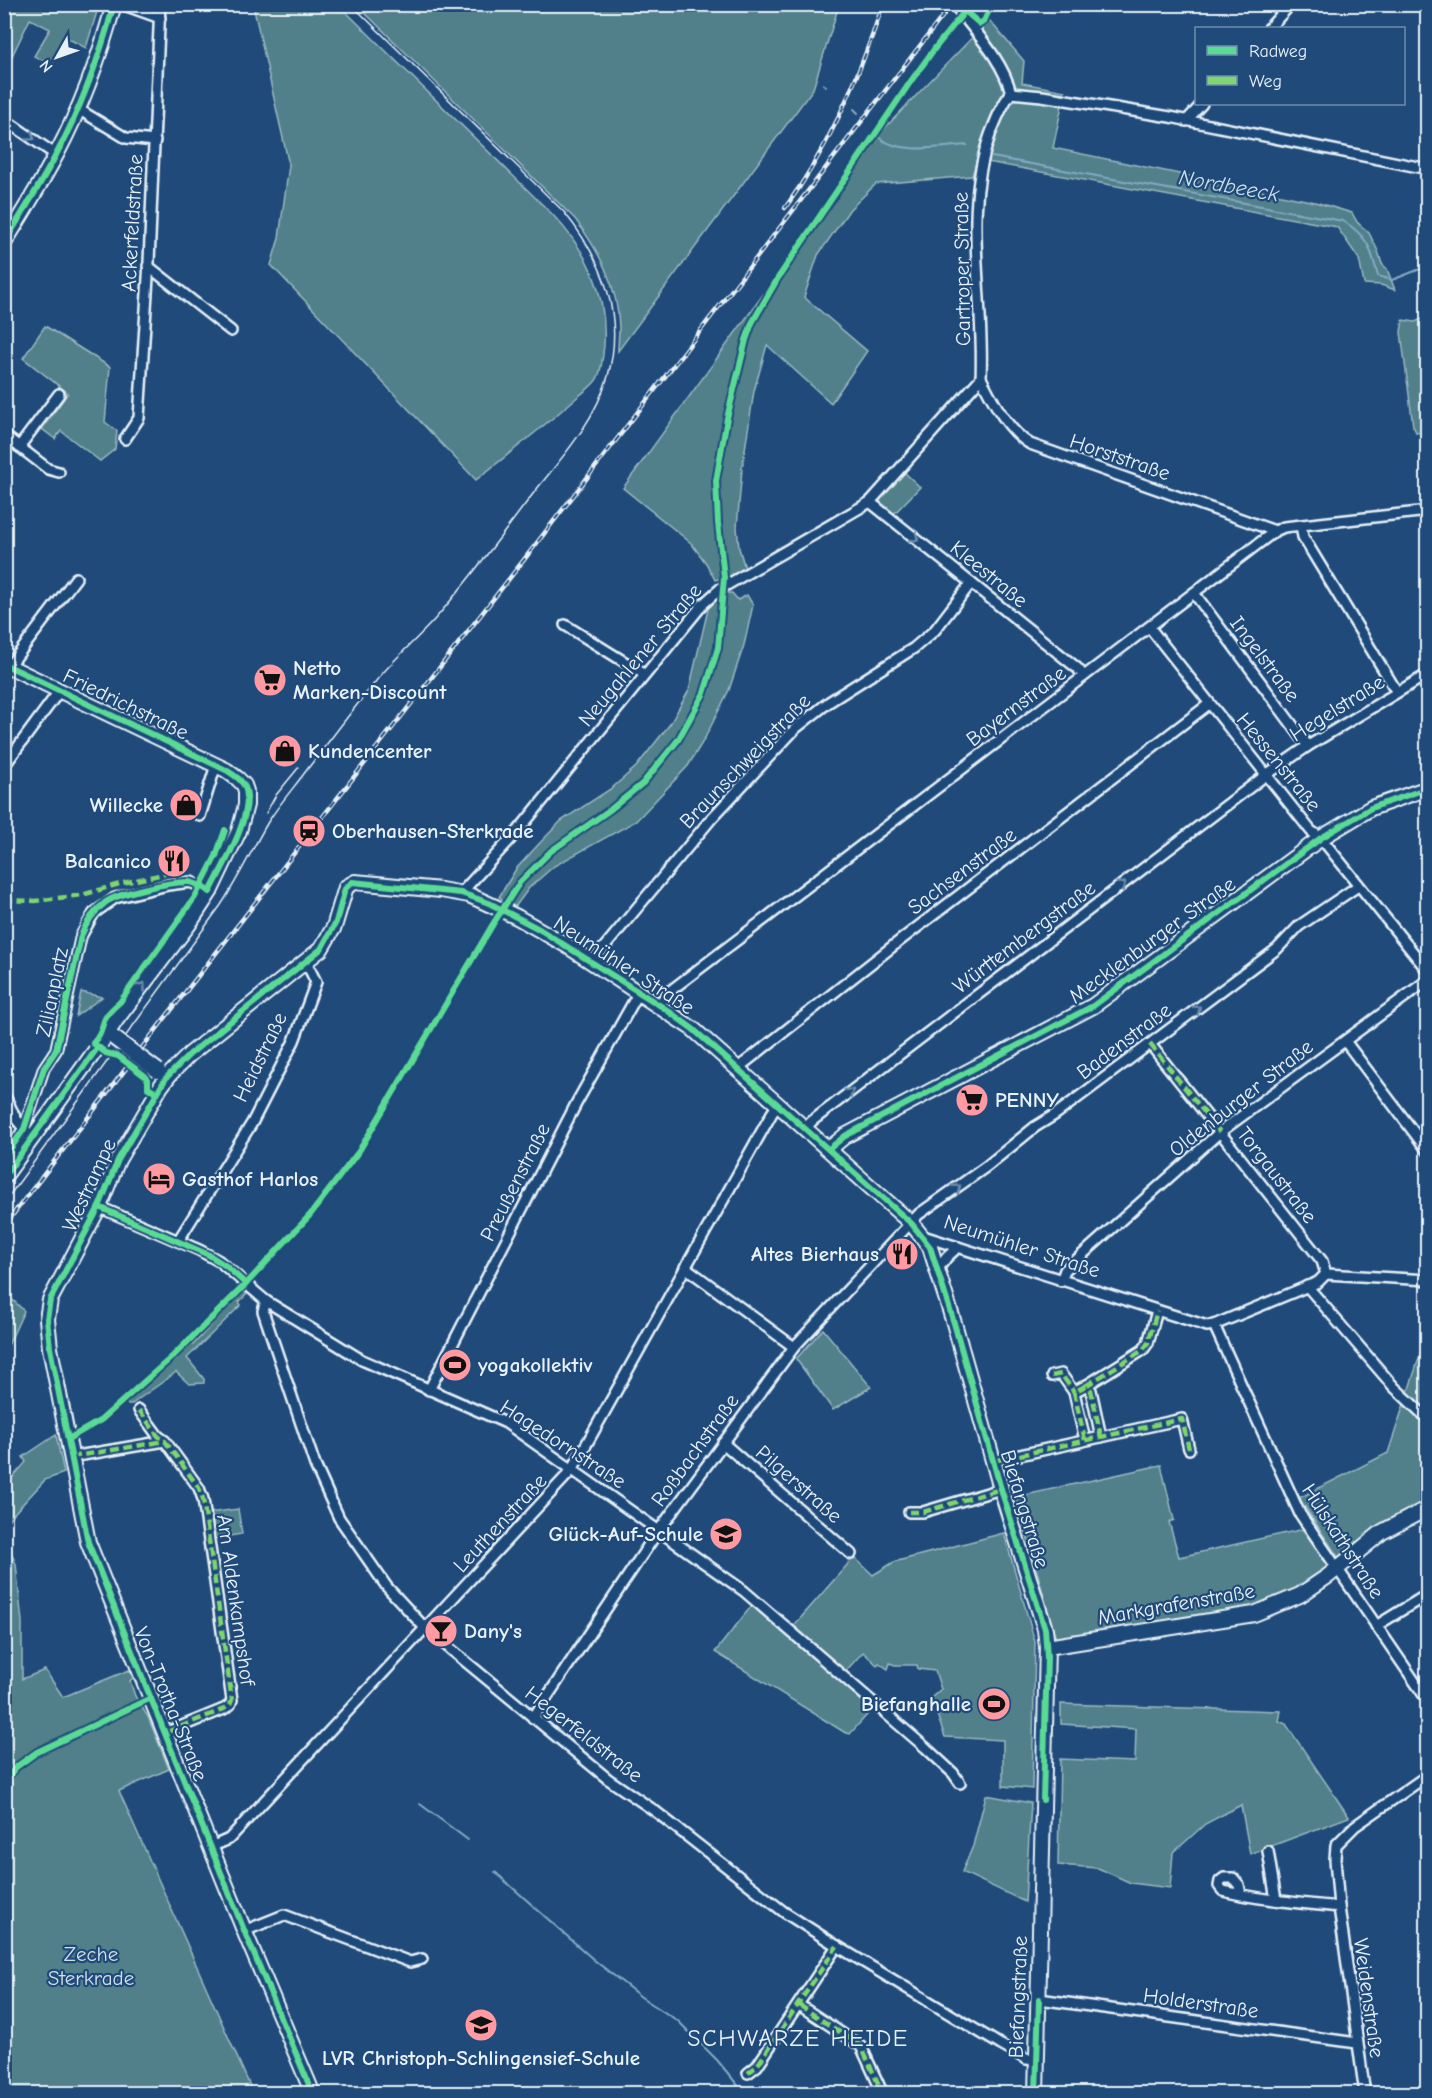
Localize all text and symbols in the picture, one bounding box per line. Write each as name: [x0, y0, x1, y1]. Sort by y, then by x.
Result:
north arrow: [27, 27, 87, 87]
legend: [1195, 27, 1405, 105]
text: Radweg: [1249, 41, 1307, 62]
text: N: [36, 56, 57, 76]
text: Weg: [1249, 71, 1282, 92]
one-way arrow: [24, 130, 35, 141]
street label: Ackerfeldstraße: [116, 154, 148, 292]
water label: Nordbeeck: [1177, 164, 1281, 208]
street label: Gartroper Straße: [949, 192, 975, 346]
street label: Horststraße: [1067, 429, 1173, 485]
one-way arrow: [908, 531, 919, 542]
street label: Kleestraße: [946, 536, 1032, 612]
street label: Neugahlener Straße: [573, 579, 707, 731]
street label: Ingelstraße: [1225, 611, 1305, 707]
place label: Netto Marken-Discount: [293, 656, 447, 704]
street label: Bayernstraße: [961, 661, 1071, 751]
supermarket icon: Netto Marken-Discount: [252, 662, 288, 698]
street label: Friedrichstraße: [59, 663, 193, 745]
street label: Hegelstraße: [1285, 669, 1389, 747]
street label: Braunschweigstraße: [675, 689, 815, 833]
street label: Hessenstraße: [1232, 708, 1326, 816]
shop icon: Kundencenter: [267, 733, 303, 769]
place label: Kundencenter: [308, 739, 432, 763]
shop icon: Willecke: [168, 787, 204, 823]
place label: Willecke: [90, 793, 163, 817]
station icon: Oberhausen-Sterkrade: [291, 813, 327, 849]
place label: Oberhausen-Sterkrade: [332, 819, 534, 843]
street label: Sachsenstraße: [903, 822, 1021, 920]
restaurant icon: Balcanico: [156, 843, 192, 879]
place label: Balcanico: [65, 849, 151, 873]
street label: Mecklenburger Straße: [1064, 872, 1240, 1008]
street label: Württembergstraße: [948, 876, 1100, 998]
one-way arrow: [1115, 881, 1126, 892]
street label: Neumühler Straße: [549, 911, 699, 1019]
street label: Zilianplatz: [31, 945, 73, 1039]
one-way arrow: [135, 982, 146, 993]
street label: Badenstraße: [1072, 998, 1176, 1084]
one-way arrow: [1191, 1005, 1202, 1016]
street label: Heidstraße: [228, 1008, 292, 1106]
street label: Oldenburger Straße: [1164, 1034, 1318, 1162]
supermarket icon: PENNY: [954, 1082, 990, 1118]
one-way arrow: [843, 1088, 854, 1099]
place label: PENNY: [995, 1088, 1059, 1112]
street label: Preußenstraße: [475, 1119, 555, 1245]
street label: Torgaustraße: [1232, 1122, 1322, 1228]
street label: Westrampe: [57, 1135, 121, 1235]
hotel icon: Gasthof Harlos: [141, 1161, 177, 1197]
place label: Gasthof Harlos: [182, 1167, 318, 1191]
one-way arrow: [951, 1184, 962, 1195]
street label: Neumühler Straße: [941, 1209, 1103, 1283]
restaurant icon: Altes Bierhaus: [884, 1236, 920, 1272]
place label: Altes Bierhaus: [751, 1242, 879, 1266]
sports icon: yogakollektiv: [437, 1347, 473, 1383]
place label: yogakollektiv: [478, 1353, 593, 1377]
street label: Roßbachstraße: [646, 1389, 744, 1511]
street label: Hagedornstraße: [496, 1394, 630, 1494]
street label: Pilgerstraße: [751, 1440, 847, 1528]
street label: Biefangstraße: [996, 1447, 1054, 1571]
street label: Leuthenstraße: [448, 1469, 552, 1577]
street label: Hülskathstraße: [1297, 1479, 1389, 1603]
street label: Am Aldenkampshof: [212, 1513, 260, 1688]
school or university icon: Glück-Auf-Schule: [708, 1516, 744, 1552]
place label: Glück-Auf-Schule: [549, 1522, 703, 1546]
street label: Markgrafenstraße: [1096, 1578, 1256, 1630]
bar icon: Dany's: [423, 1613, 459, 1649]
place label: Dany's: [464, 1619, 522, 1643]
street label: Von-Trotha-Straße: [129, 1623, 213, 1785]
street label: Hegerfeldstraße: [520, 1681, 648, 1787]
sports icon: Biefanghalle: [976, 1686, 1012, 1722]
place label: Biefanghalle: [861, 1692, 971, 1716]
street label: Biefangstraße: [1004, 1935, 1032, 2059]
street label: Weidenstraße: [1349, 1937, 1389, 2059]
park label: Zeche Sterkrade: [48, 1942, 134, 1990]
street label: Holderstraße: [1142, 1983, 1260, 2023]
school or university icon: LVR Christoph-Schlingensief-Schule: [463, 2007, 499, 2043]
district label: SCHWARZE HEIDE: [687, 2024, 909, 2052]
place label: LVR Christoph-Schlingensief-Schule: [322, 2046, 640, 2070]

